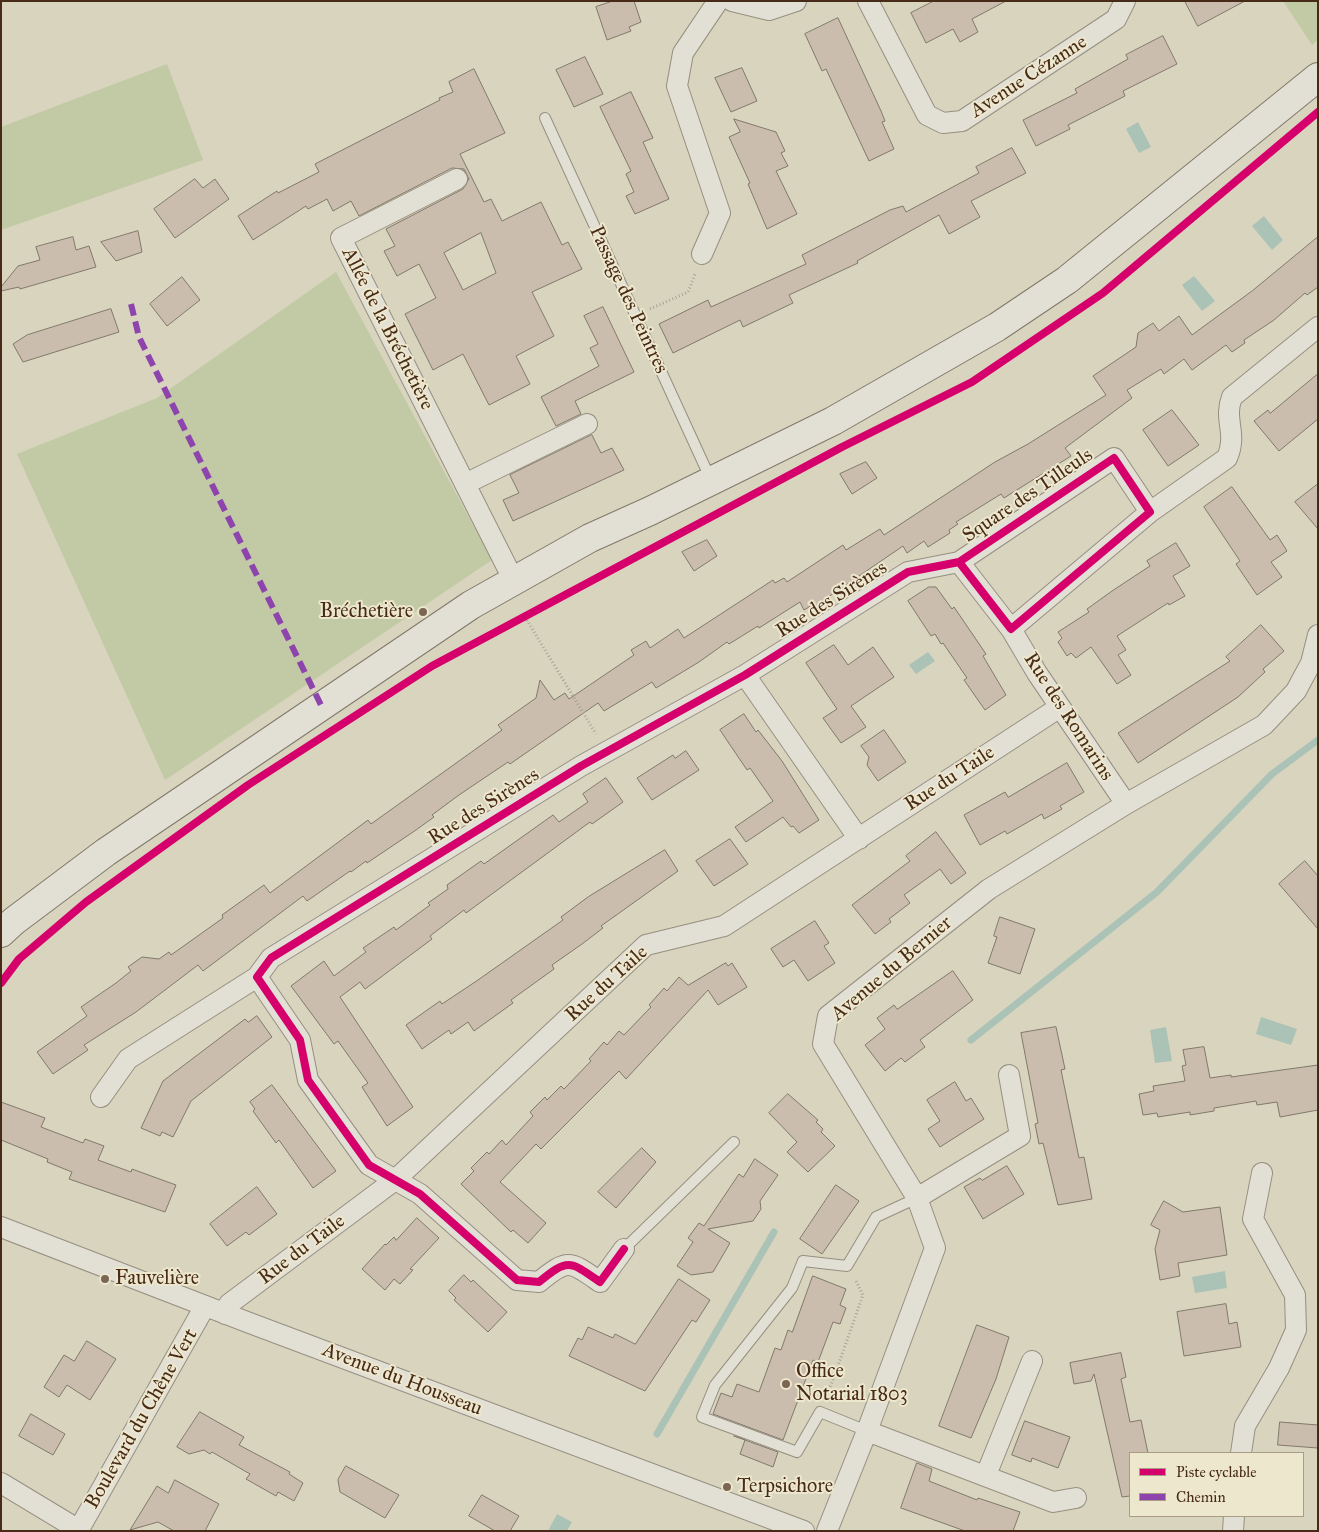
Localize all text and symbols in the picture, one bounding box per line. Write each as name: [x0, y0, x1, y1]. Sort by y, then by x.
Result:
street label: Avenue Cézanne: [966, 30, 1092, 124]
street label: Passage des Peintres: [583, 222, 673, 378]
street label: Allée de la Bréchetière: [336, 244, 438, 414]
street label: Square des Tilleuls: [958, 444, 1098, 548]
street label: Rue des Sirènes: [772, 556, 892, 644]
place label: Bréchetière: [320, 600, 413, 624]
marker: Bréchetière: [417, 606, 429, 618]
street label: Rue des Romarins: [1018, 649, 1118, 785]
street label: Rue du Taile: [901, 741, 999, 817]
street label: Rue des Sirènes: [424, 763, 544, 851]
street label: Avenue du Bernier: [827, 911, 957, 1027]
street label: Rue du Taile: [561, 941, 653, 1027]
street label: Rue du Taile: [254, 1210, 350, 1290]
place label: Fauvelière: [115, 1267, 199, 1291]
marker: Fauvelière: [99, 1273, 111, 1285]
street label: Boulevard du Chêne Vert: [81, 1325, 203, 1513]
street label: Avenue du Housseau: [319, 1338, 485, 1422]
place label: Office Notarial 1803: [796, 1360, 908, 1407]
marker: Office Notarial 1803: [780, 1378, 792, 1390]
legend: [1129, 1452, 1304, 1517]
text: Piste cyclable: [1176, 1463, 1256, 1481]
place label: Terpsichore: [737, 1475, 833, 1499]
marker: Terpsichore: [721, 1481, 733, 1493]
text: Chemin: [1176, 1488, 1226, 1506]

